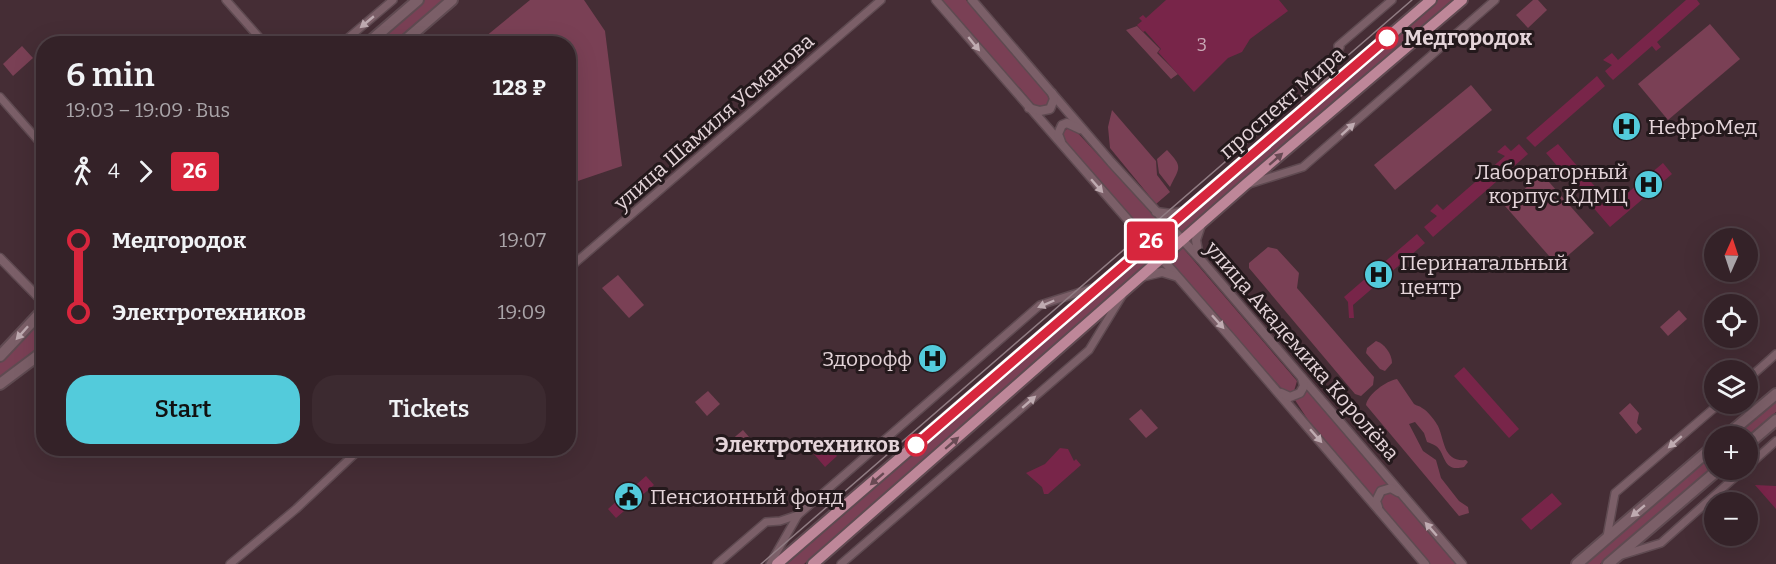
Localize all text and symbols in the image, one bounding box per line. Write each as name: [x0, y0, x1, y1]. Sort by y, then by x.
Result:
one-way arrow: [360, 15, 375, 28]
place label: Медгородок: [1404, 25, 1532, 51]
marker: Медгородок: [1376, 27, 1398, 49]
street label: улица Шамиля Усманова: [608, 28, 820, 217]
house number: 3: [1197, 34, 1207, 56]
one-way arrow: [968, 36, 981, 52]
street label: проспект Мира: [1214, 41, 1350, 165]
text: 6 min: [66, 55, 155, 95]
text: 128 ₽: [492, 74, 546, 101]
text: 19:03 – 19:09 · Bus: [66, 98, 230, 122]
hospital icon: НефроМед: [1611, 111, 1643, 143]
place label: НефроМед: [1648, 114, 1758, 140]
one-way arrow: [1340, 123, 1355, 136]
one-way arrow: [1268, 153, 1283, 166]
icon: walk: [66, 155, 99, 188]
icon: forward: [129, 155, 162, 188]
text: 26: [183, 158, 207, 184]
text: 4: [108, 159, 120, 183]
place label: Лабораторный корпус КДМЦ: [1475, 159, 1628, 209]
hospital icon: Лабораторный корпус КДМЦ: [1633, 168, 1665, 200]
one-way arrow: [1090, 178, 1103, 193]
line badge: 26: [1124, 222, 1178, 260]
text: Медгородок: [112, 227, 246, 254]
text: 19:07: [499, 228, 546, 252]
text: 26: [1139, 228, 1163, 254]
north arrow: [1704, 228, 1758, 282]
map controls: [1704, 228, 1758, 546]
street label: улица Академика Королёва: [1199, 235, 1405, 467]
place label: Перинатальный центр: [1400, 250, 1568, 300]
hospital icon: Перинатальный центр: [1363, 259, 1395, 291]
button: locate: [1704, 294, 1758, 348]
text: Электротехников: [112, 299, 306, 326]
one-way arrow: [1036, 299, 1054, 309]
text: 19:09: [497, 300, 546, 324]
one-way arrow: [1211, 314, 1224, 329]
one-way arrow: [16, 325, 29, 340]
hospital icon: Здорофф: [917, 343, 949, 375]
place label: Здорофф: [822, 346, 912, 372]
button: layers: [1704, 360, 1758, 414]
button: Start: [66, 375, 300, 444]
button: Tickets: [312, 375, 546, 444]
one-way arrow: [1021, 396, 1036, 409]
button: +: [1704, 426, 1758, 480]
one-way arrow: [1309, 428, 1322, 443]
place label: Электротехников: [715, 432, 900, 458]
marker: Электротехников: [905, 434, 927, 456]
one-way arrow: [1668, 435, 1683, 448]
one-way arrow: [944, 437, 959, 450]
one-way arrow: [869, 472, 885, 485]
public building icon: Пенсионный фонд: [613, 481, 645, 513]
place label: Пенсионный фонд: [650, 484, 844, 510]
button: −: [1704, 492, 1758, 546]
one-way arrow: [1631, 504, 1646, 517]
one-way arrow: [1425, 522, 1438, 537]

